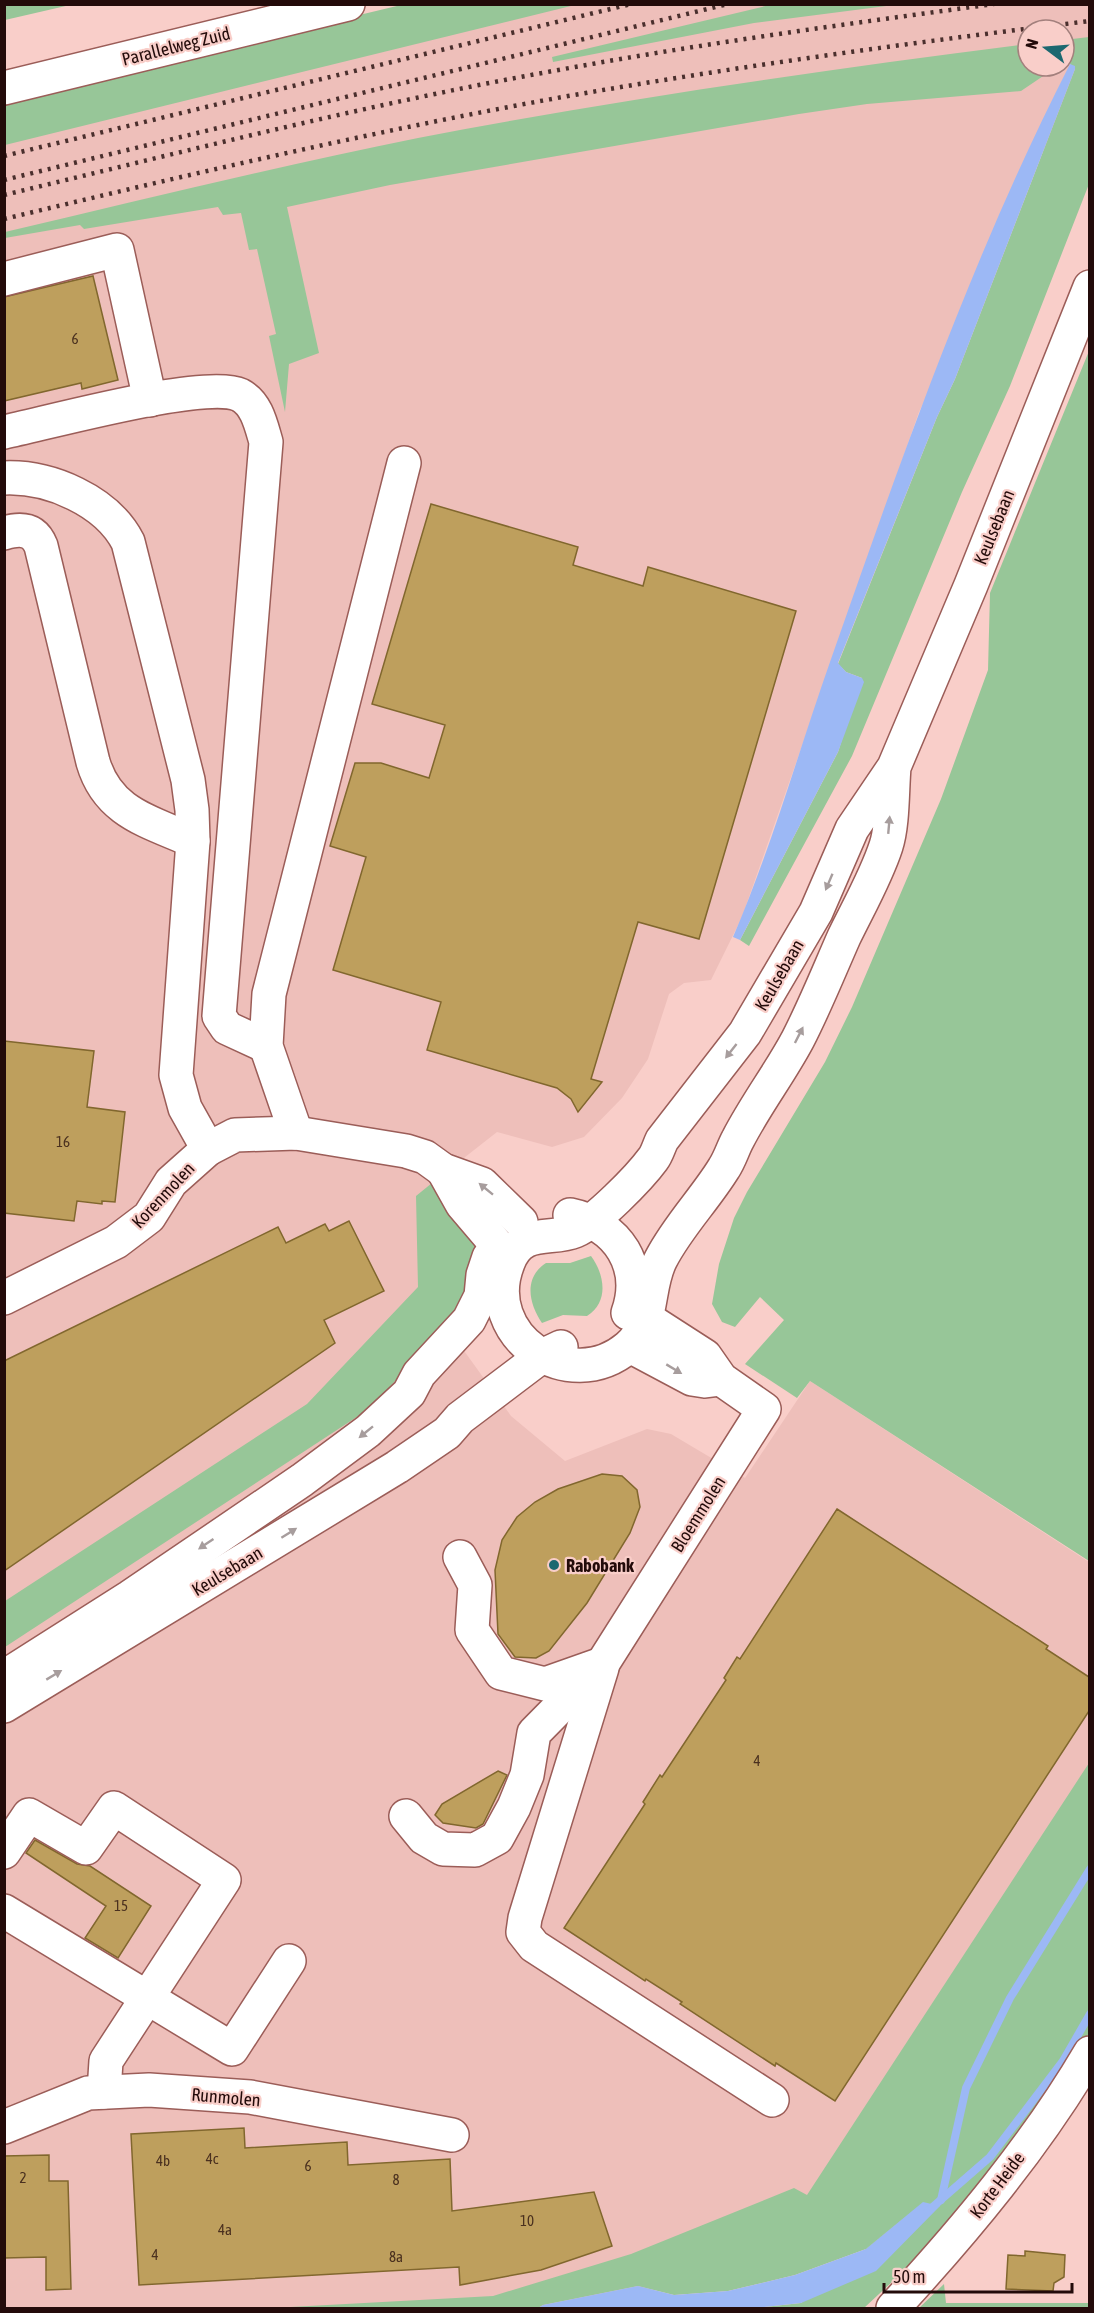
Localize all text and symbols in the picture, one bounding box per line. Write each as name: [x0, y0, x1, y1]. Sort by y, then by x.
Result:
north arrow: [1016, 18, 1076, 78]
street label: Parallelweg Zuid: [120, 22, 232, 70]
text: N: [1022, 37, 1042, 51]
house number: 6: [71, 330, 79, 347]
street label: Keulsebaan: [970, 487, 1018, 567]
one-way arrow: [884, 815, 894, 834]
one-way arrow: [824, 874, 834, 892]
street label: Keulsebaan: [750, 936, 808, 1014]
one-way arrow: [794, 1026, 804, 1043]
one-way arrow: [726, 1043, 738, 1058]
house number: 16: [56, 1133, 70, 1150]
street label: Korenmolen: [127, 1158, 199, 1232]
one-way arrow: [478, 1184, 493, 1196]
one-way arrow: [666, 1363, 682, 1374]
one-way arrow: [358, 1425, 373, 1438]
street label: Bloemmolen: [666, 1472, 730, 1556]
one-way arrow: [281, 1528, 297, 1539]
one-way arrow: [198, 1539, 215, 1550]
street label: Keulsebaan: [188, 1542, 266, 1600]
place label: Rabobank: [566, 1555, 635, 1576]
marker: Rabobank: [547, 1558, 561, 1572]
one-way arrow: [46, 1669, 62, 1680]
house number: 4: [753, 1752, 761, 1769]
house number: 15: [114, 1897, 128, 1914]
street label: Runmolen: [191, 2084, 261, 2110]
street label: Korte Heide: [965, 2148, 1029, 2222]
house number: 4c: [206, 2150, 219, 2167]
house number: 4b: [156, 2152, 170, 2169]
house number: 6: [304, 2157, 312, 2174]
house number: 2: [19, 2169, 27, 2186]
house number: 8: [392, 2171, 400, 2188]
house number: 10: [520, 2212, 534, 2229]
house number: 4a: [218, 2221, 232, 2238]
house number: 4: [151, 2246, 159, 2263]
house number: 8a: [389, 2248, 403, 2265]
scale bar: [884, 2256, 1072, 2294]
text: 50 m: [893, 2266, 925, 2287]

